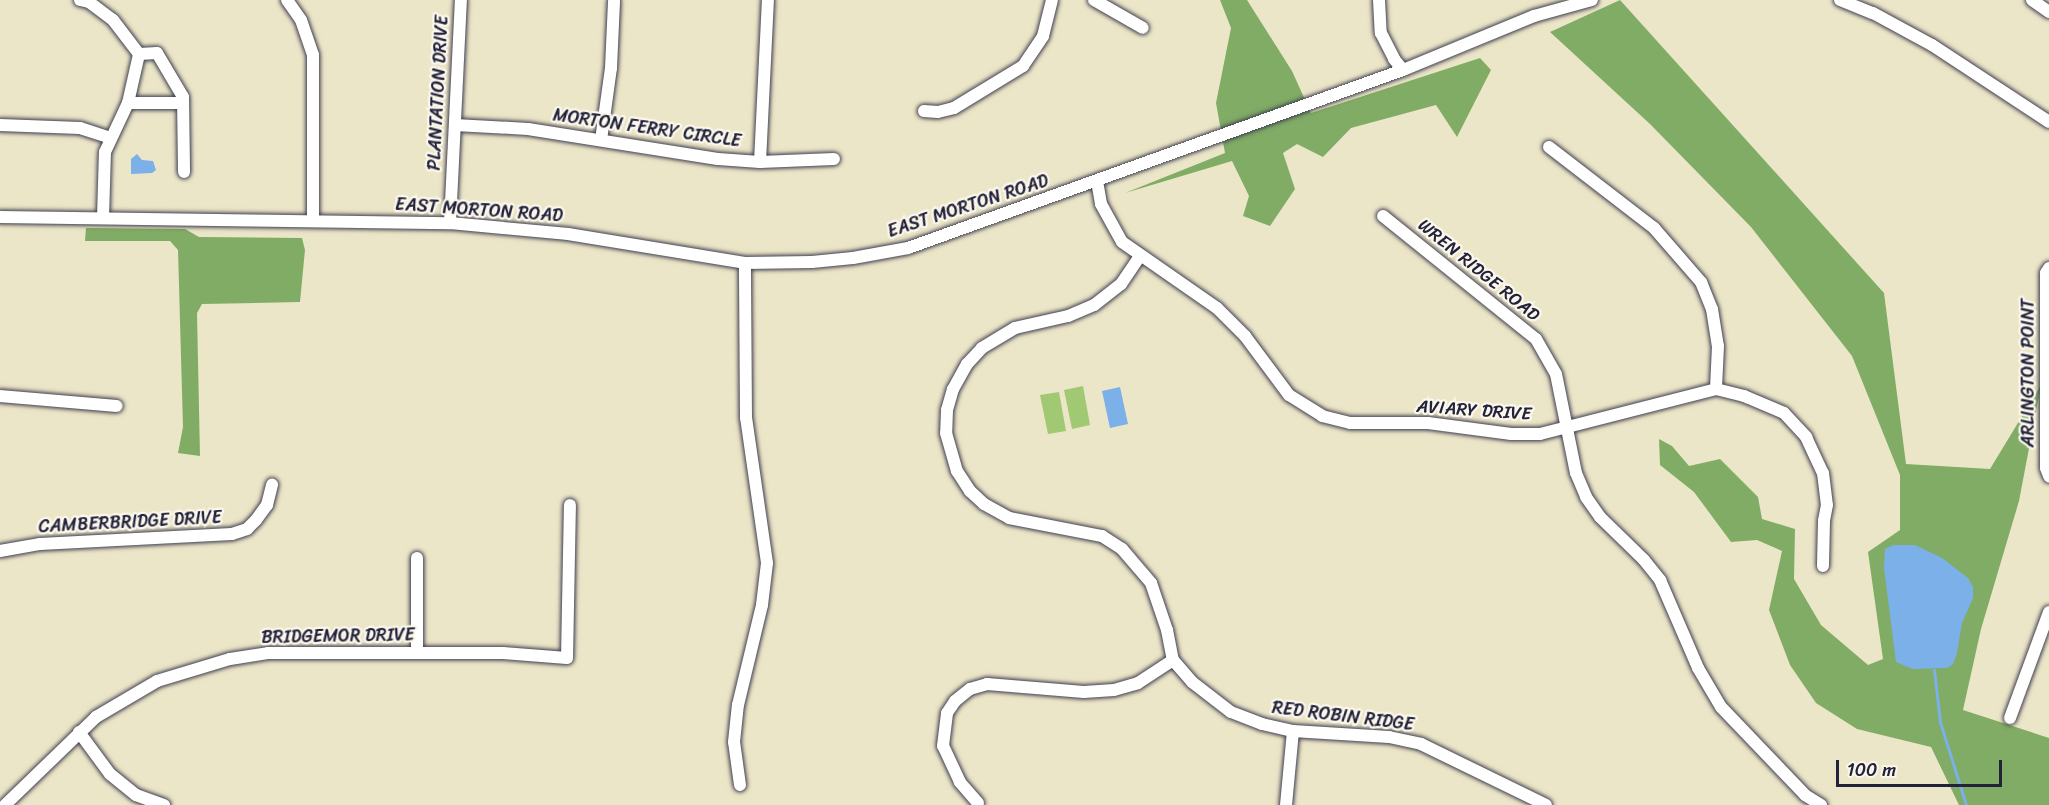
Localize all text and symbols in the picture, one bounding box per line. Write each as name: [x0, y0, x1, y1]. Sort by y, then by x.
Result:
street label: PLANTATION DRIVE: [423, 14, 453, 172]
street label: MORTON FERRY CIRCLE: [552, 104, 742, 152]
street label: EAST MORTON ROAD: [885, 170, 1051, 242]
street label: EAST MORTON ROAD: [395, 193, 563, 227]
street label: WREN RIDGE ROAD: [1413, 214, 1545, 326]
street label: ARLINGTON POINT: [2017, 299, 2039, 447]
street label: AVIARY DRIVE: [1416, 395, 1532, 425]
street label: CAMBERBRIDGE DRIVE: [37, 506, 223, 538]
street label: BRIDGEMOR DRIVE: [261, 624, 415, 648]
street label: RED ROBIN RIDGE: [1271, 697, 1415, 735]
scale bar: [1839, 748, 2006, 786]
text: 100 m: [1847, 754, 1896, 786]

